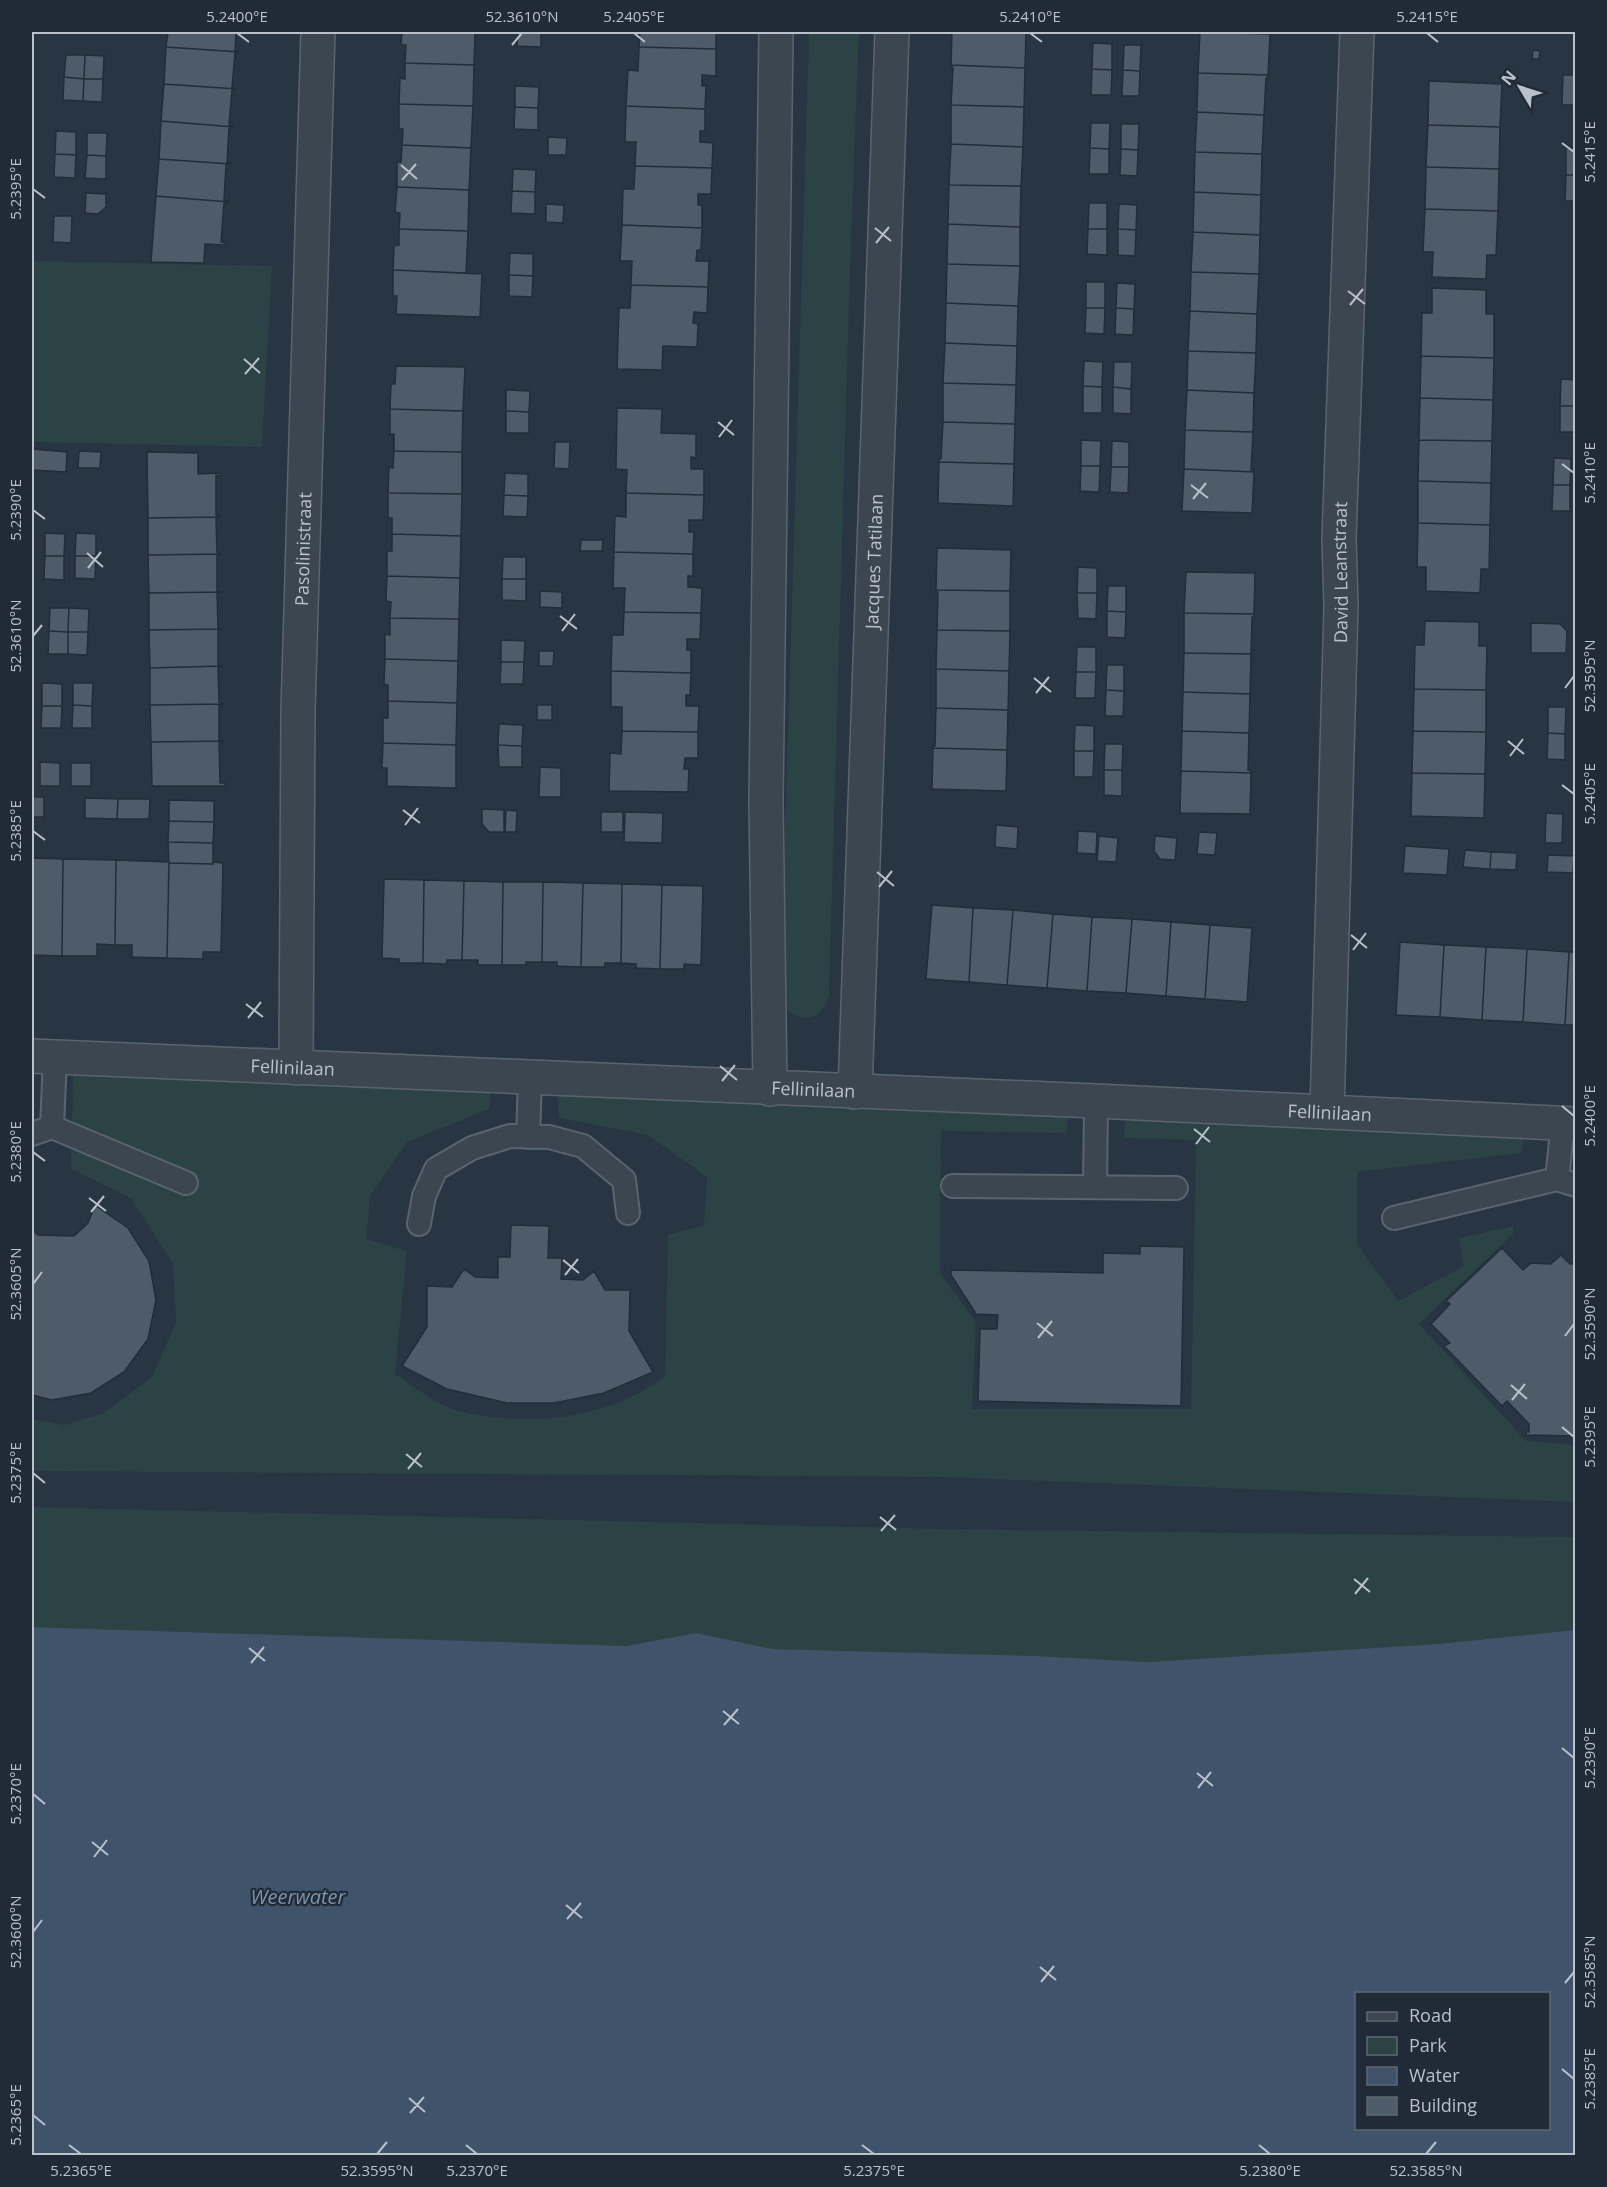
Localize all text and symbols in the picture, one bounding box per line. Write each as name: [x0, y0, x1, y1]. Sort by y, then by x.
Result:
text: 5.2400°E: [206, 6, 268, 26]
text: 52.3610°N: [485, 6, 559, 26]
text: 5.2405°E: [603, 6, 665, 26]
text: 5.2410°E: [999, 6, 1061, 26]
text: 5.2415°E: [1396, 6, 1458, 26]
north arrow: [1490, 57, 1550, 117]
text: N: [1496, 66, 1521, 90]
text: 5.2415°E: [1579, 121, 1599, 183]
text: 5.2395°E: [5, 158, 25, 220]
text: 5.2410°E: [1579, 442, 1599, 504]
text: 5.2390°E: [5, 479, 25, 541]
street label: Pasolinistraat: [289, 492, 316, 606]
street label: Jacques Tatilaan: [859, 493, 888, 631]
street label: David Leanstraat: [1327, 501, 1353, 643]
text: 52.3610°N: [5, 599, 25, 673]
text: 52.3595°N: [1579, 639, 1599, 713]
text: 5.2405°E: [1579, 763, 1599, 825]
text: 5.2385°E: [5, 800, 25, 862]
street label: Fellinilaan: [250, 1053, 335, 1081]
street label: Fellinilaan: [771, 1075, 856, 1103]
text: 5.2400°E: [1579, 1085, 1599, 1147]
street label: Fellinilaan: [1287, 1098, 1372, 1126]
text: 5.2380°E: [5, 1121, 25, 1183]
text: 52.3605°N: [5, 1247, 25, 1321]
text: 52.3590°N: [1579, 1287, 1599, 1361]
text: 5.2395°E: [1579, 1406, 1599, 1468]
text: 5.2375°E: [5, 1442, 25, 1504]
text: 5.2390°E: [1579, 1727, 1599, 1789]
text: 5.2370°E: [5, 1763, 25, 1825]
water label: Weerwater: [251, 1883, 347, 1910]
text: 52.3600°N: [5, 1895, 25, 1969]
text: 52.3585°N: [1579, 1935, 1599, 2009]
legend: [1355, 1992, 1550, 2130]
text: Road: [1409, 2003, 1452, 2027]
text: Park: [1409, 2033, 1447, 2057]
text: 5.2385°E: [1579, 2048, 1599, 2110]
text: Water: [1409, 2063, 1460, 2087]
text: 5.2365°E: [5, 2084, 25, 2146]
text: Building: [1409, 2093, 1477, 2117]
text: 5.2365°E: [50, 2160, 112, 2180]
text: 52.3595°N: [340, 2160, 414, 2180]
text: 5.2370°E: [446, 2160, 508, 2180]
text: 5.2375°E: [843, 2160, 905, 2180]
text: 5.2380°E: [1239, 2160, 1301, 2180]
text: 52.3585°N: [1389, 2160, 1463, 2180]

